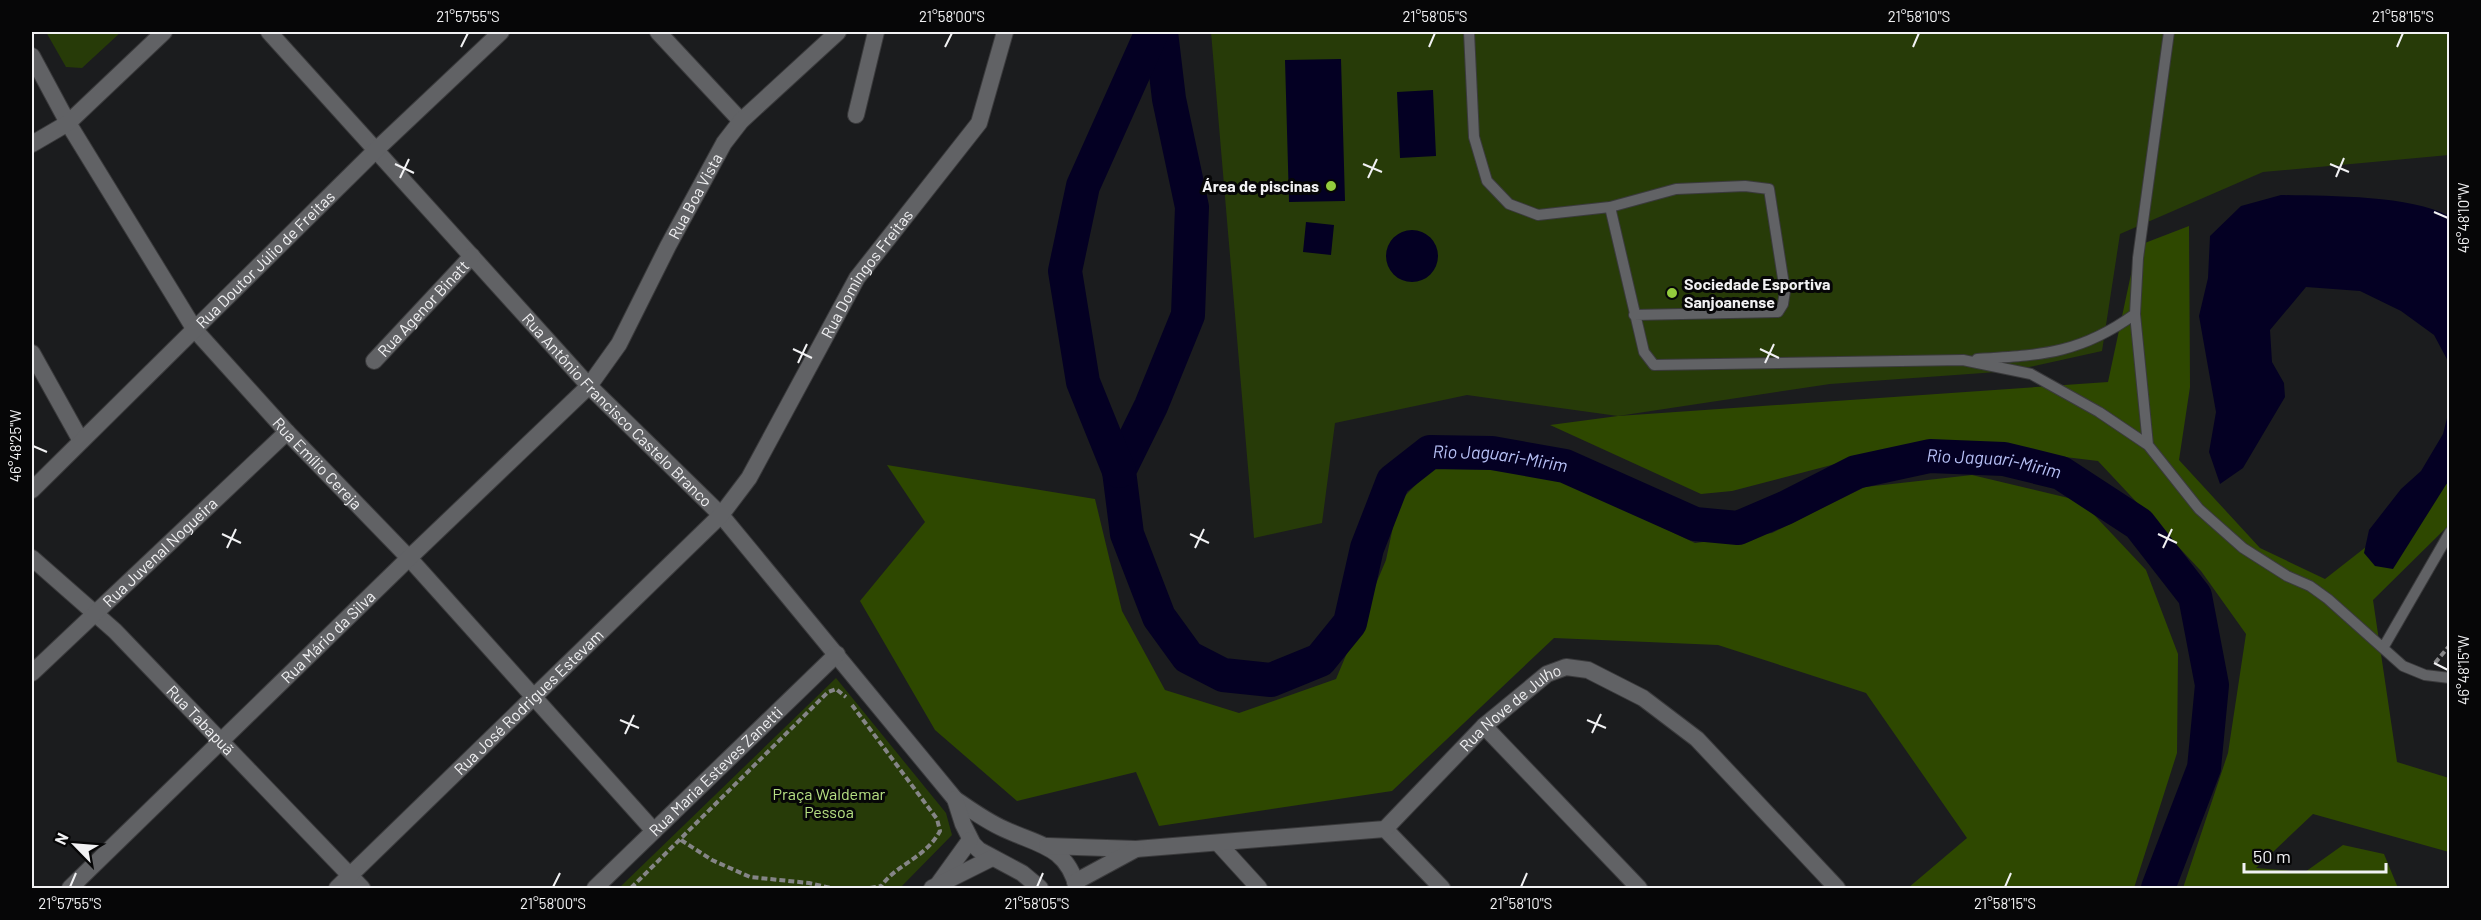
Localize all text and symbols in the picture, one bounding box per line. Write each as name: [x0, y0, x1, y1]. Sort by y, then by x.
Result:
text: 21°57'55"S: [436, 7, 500, 25]
text: 21°58'00"S: [919, 7, 985, 25]
text: 21°58'05"S: [1402, 7, 1468, 25]
text: 21°58'10"S: [1888, 7, 1950, 25]
text: 21°58'15"S: [2372, 7, 2434, 25]
street label: Rua Boa Vista: [664, 150, 726, 242]
place label: Área de piscinas: [1202, 176, 1319, 195]
marker: Área de piscinas: [1324, 179, 1338, 193]
text: 46°48'10"W: [2454, 183, 2472, 253]
street label: Rua Doutor Júlio de Freitas: [192, 186, 338, 332]
street label: Rua Domingos Freitas: [816, 205, 916, 341]
street label: Rua Agenor Binatt: [373, 256, 472, 360]
place label: Sociedade Esportiva Sanjoanense: [1684, 274, 1830, 311]
marker: Sociedade Esportiva Sanjoanense: [1665, 286, 1679, 300]
street label: Rua Antônio Francisco Castelo Branco: [519, 309, 717, 510]
text: 46°48'25"W: [6, 410, 24, 482]
street label: Rua Emílio Cereja: [269, 413, 366, 513]
water label: Rio Jaguari-Mirim: [1432, 440, 1569, 476]
water label: Rio Jaguari-Mirim: [1926, 444, 2064, 483]
street label: Rua Juvenal Nogueira: [98, 493, 221, 610]
street label: Rua Mário da Silva: [277, 586, 379, 687]
street label: Rua José Rodrigues Estevam: [449, 625, 607, 778]
text: 46°48'15"W: [2454, 635, 2472, 705]
street label: Rua Nove de Julho: [1455, 660, 1563, 755]
street label: Rua Tabapuã: [163, 681, 239, 758]
street label: Rua Maria Esteves Zanetti: [645, 702, 786, 840]
park label: Praça Waldemar Pessoa: [773, 784, 886, 821]
north arrow: [45, 815, 105, 875]
text: N: [50, 830, 72, 847]
scale bar: [2244, 836, 2386, 874]
text: 50 m: [2253, 845, 2291, 867]
text: 21°57'55"S: [38, 894, 102, 912]
text: 21°58'00"S: [520, 894, 586, 912]
text: 21°58'05"S: [1004, 894, 1070, 912]
text: 21°58'10"S: [1490, 894, 1552, 912]
text: 21°58'15"S: [1974, 894, 2036, 912]

